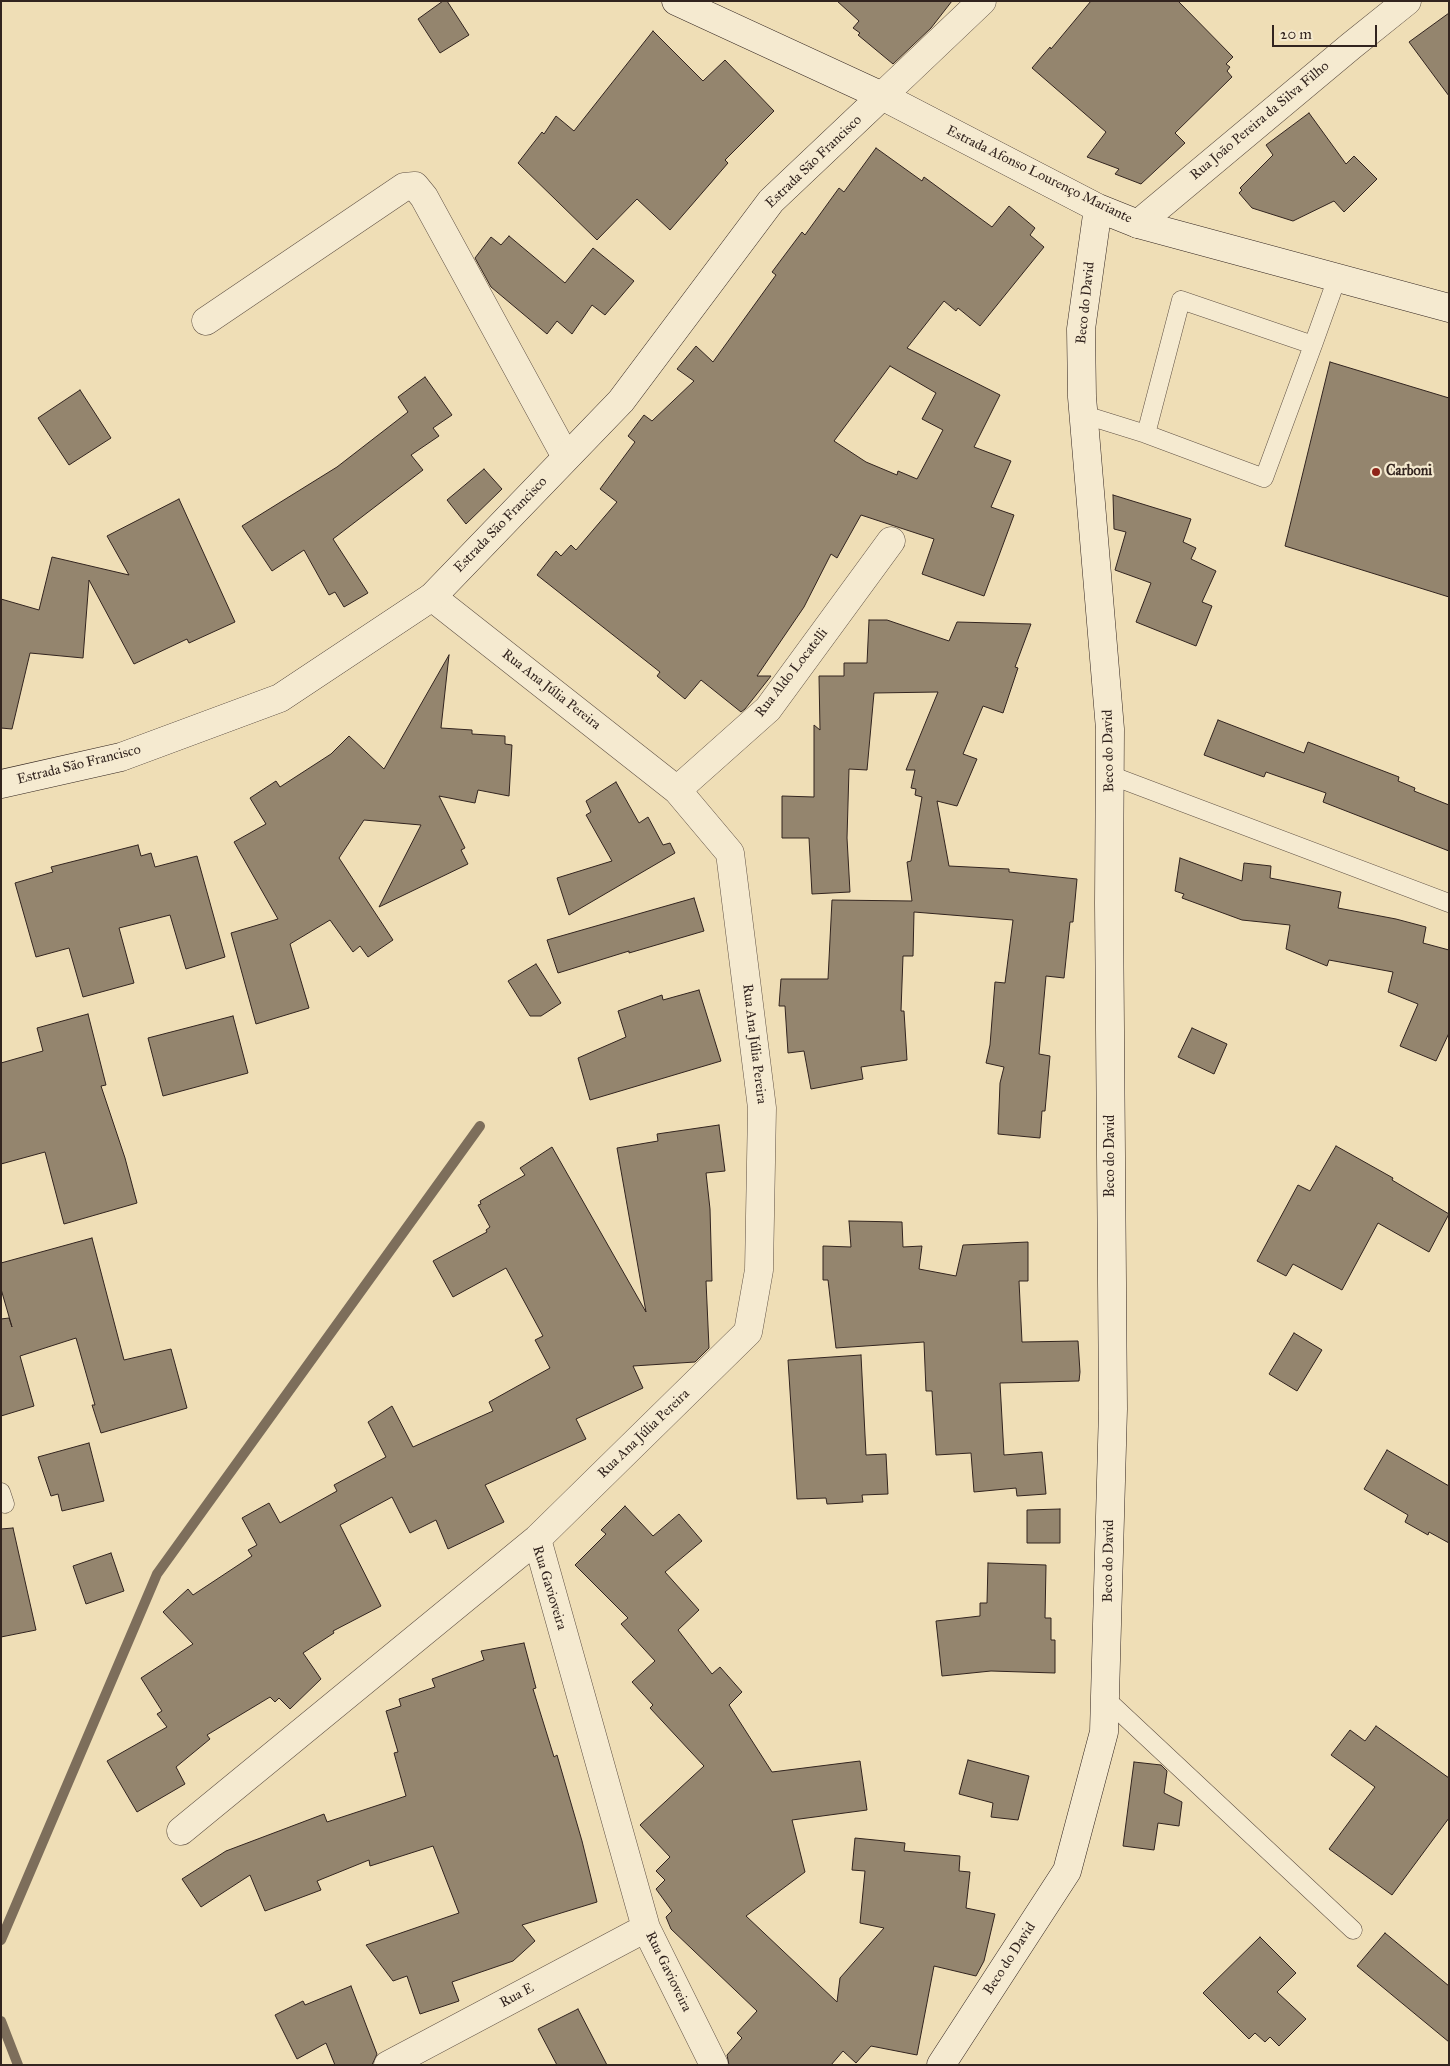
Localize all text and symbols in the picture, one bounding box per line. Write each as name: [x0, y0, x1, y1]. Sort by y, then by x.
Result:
scale bar: [1275, 15, 1380, 47]
text: 20 m: [1280, 25, 1312, 43]
street label: Rua João Pereira da Silva Filho: [1187, 58, 1333, 184]
street label: Estrada São Francisco: [763, 112, 865, 212]
street label: Estrada Afonso Lourenço Mariante: [943, 123, 1135, 227]
street label: Beco do David: [1073, 261, 1099, 345]
place label: Carboni: [1386, 464, 1432, 480]
marker: Carboni: [1370, 466, 1382, 478]
street label: Estrada São Francisco: [451, 474, 551, 576]
street label: Rua Aldo Locatelli: [752, 625, 832, 721]
street label: Rua Ana Júlia Pereira: [498, 646, 604, 734]
street label: Beco do David: [1100, 709, 1118, 793]
street label: Estrada São Francisco: [15, 742, 143, 788]
street label: Rua Ana Júlia Pereira: [738, 983, 770, 1105]
street label: Beco do David: [1103, 1115, 1119, 1197]
street label: Rua Ana Júlia Pereira: [595, 1386, 693, 1482]
street label: Beco do David: [1100, 1519, 1118, 1603]
street label: Rua Gavioveira: [528, 1544, 570, 1632]
street label: Beco do David: [980, 1920, 1040, 1998]
street label: Rua Gavioveira: [641, 1929, 695, 2015]
street label: Rua E: [497, 1980, 537, 2012]

